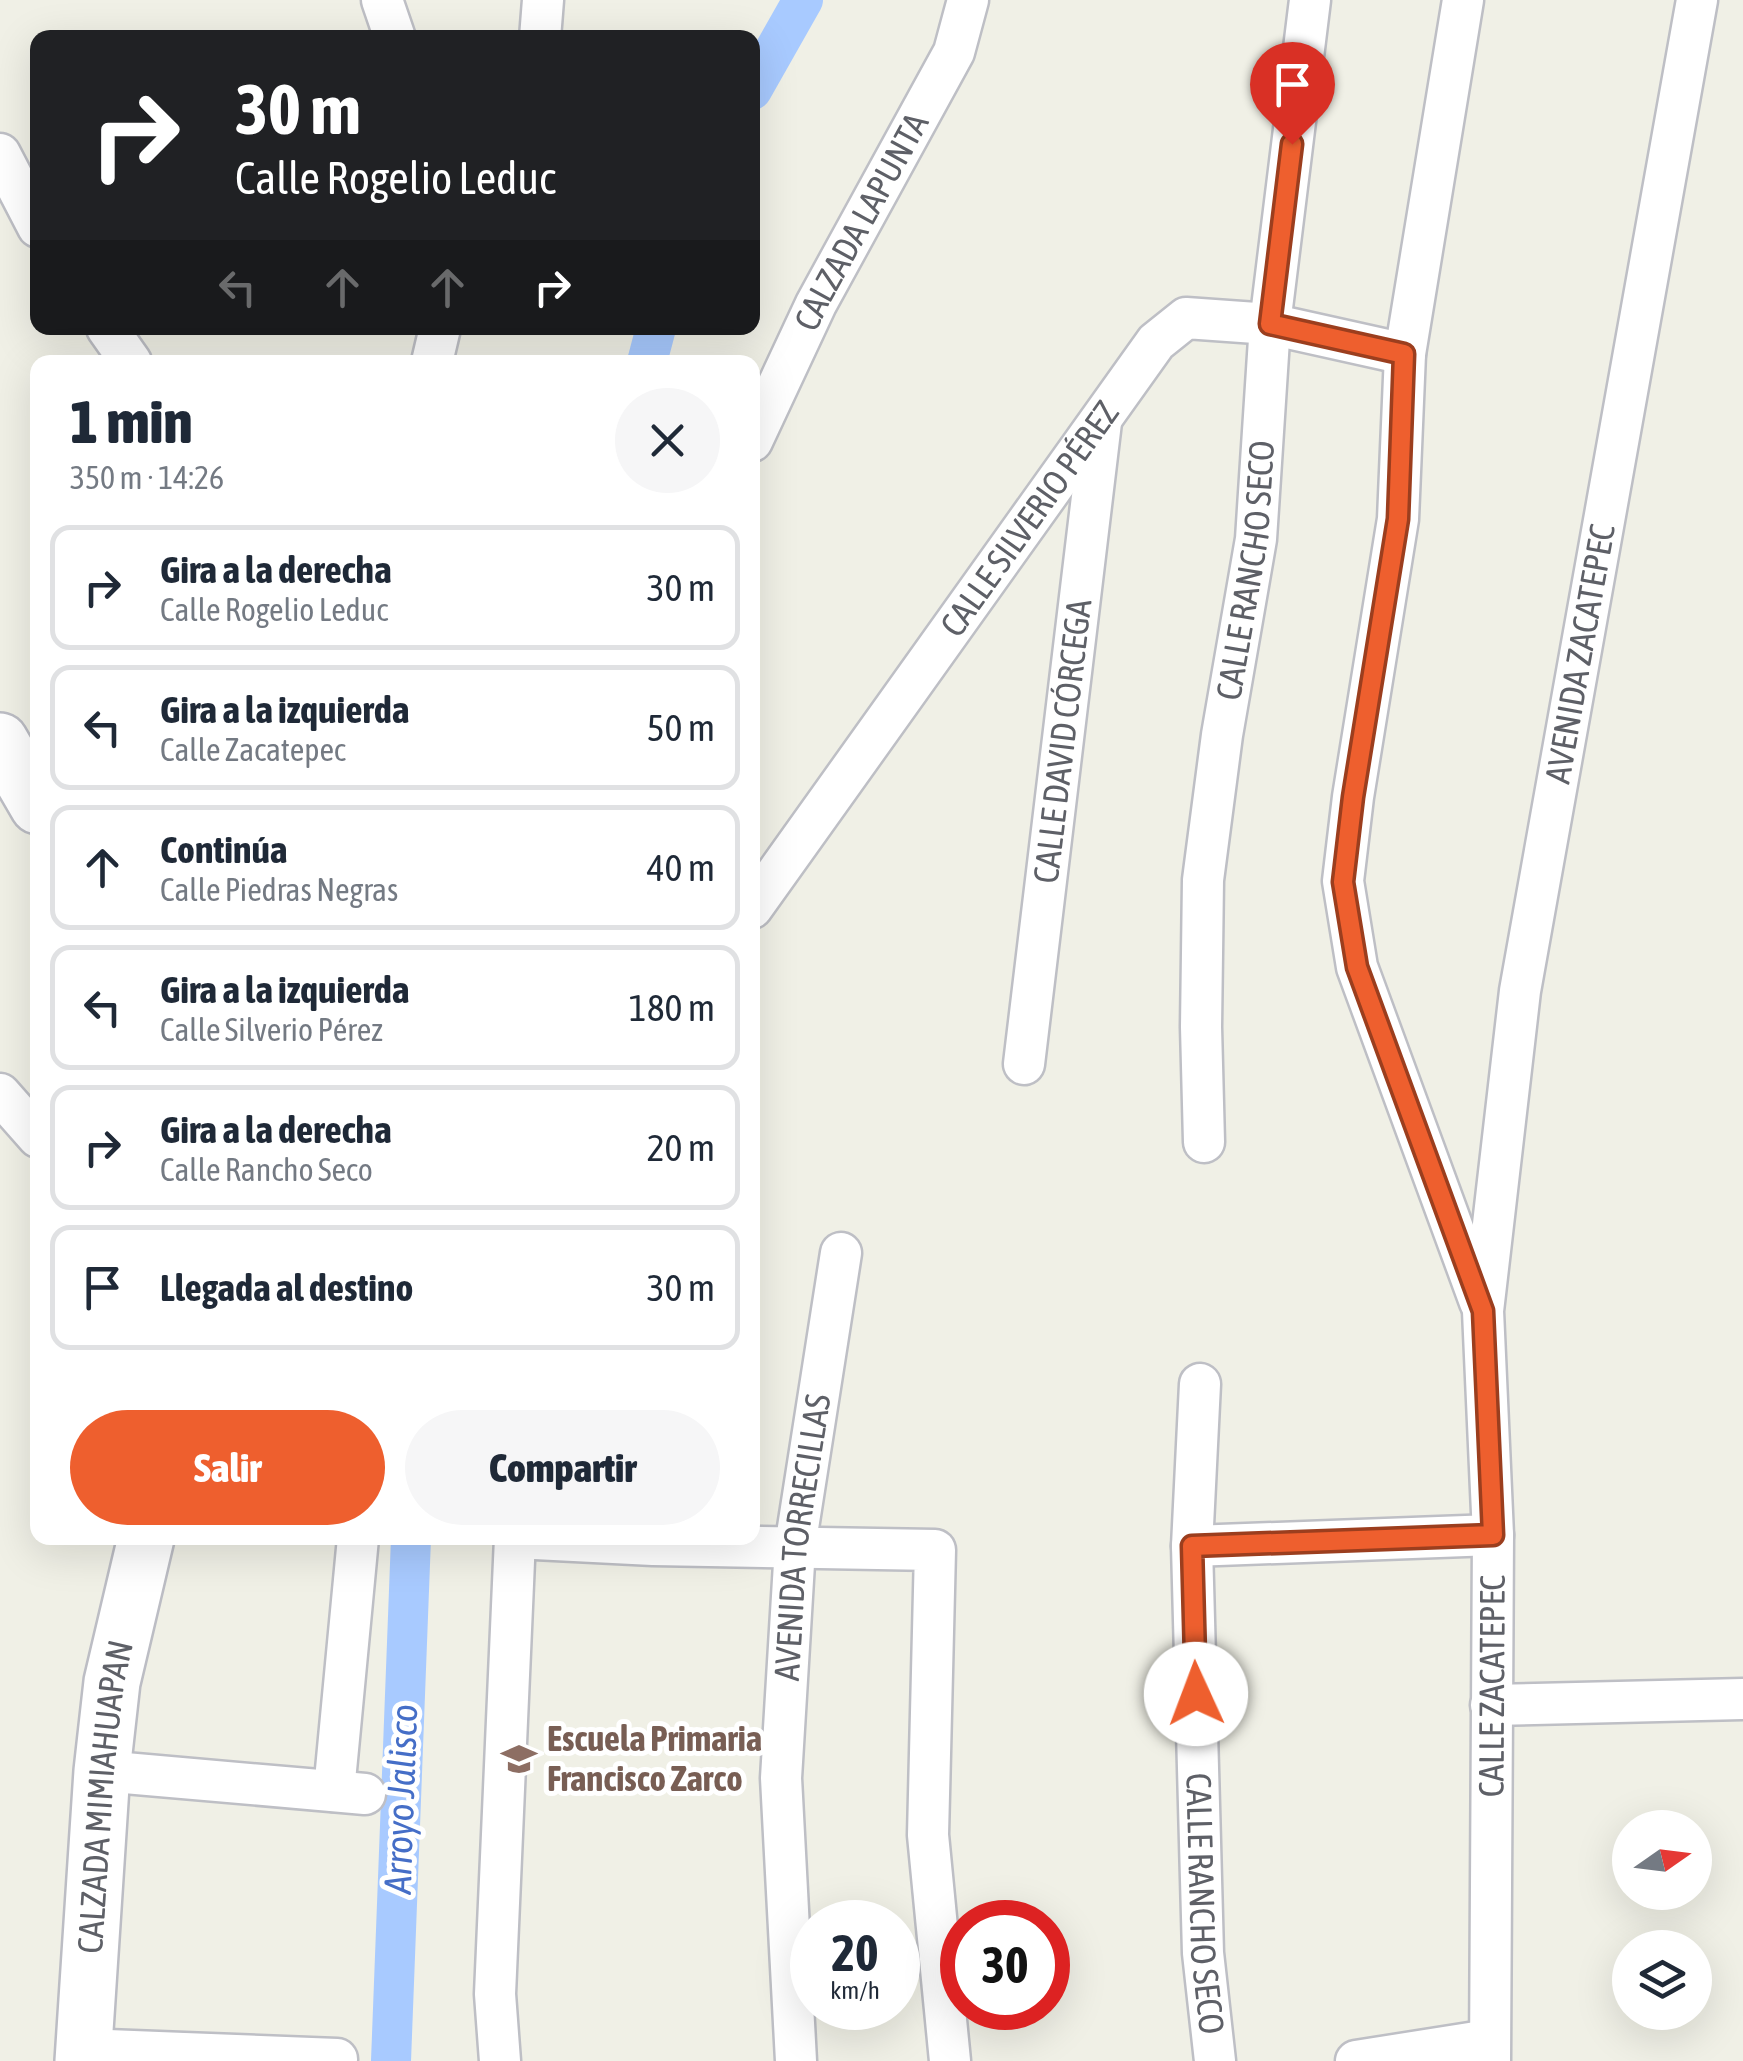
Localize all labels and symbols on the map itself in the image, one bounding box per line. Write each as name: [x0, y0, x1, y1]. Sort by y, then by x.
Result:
pin: [1250, 42, 1335, 145]
street label: CALZADA LAPUNTA: [786, 105, 936, 336]
street label: CALLE SILVERIO PÉREZ: [932, 393, 1126, 644]
street label: CALLE RANCHO SECO: [1207, 439, 1281, 703]
street label: AVENIDA ZACATEPEC: [1537, 521, 1622, 786]
street label: CALLE DAVID CÓRCEGA: [1025, 596, 1099, 885]
street label: AVENIDA TORRECILLAS: [766, 1391, 838, 1682]
street label: CALLE ZACATEPEC: [1471, 1574, 1512, 1797]
street label: CALZADA MIMIAHUAPAN: [69, 1636, 140, 1955]
position arrow: [1144, 1642, 1248, 1746]
water label: Arroyo Jalisco: [376, 1703, 425, 1896]
place label: Escuela Primaria Francisco Zarco: [547, 1718, 762, 1798]
school or university icon: Escuela Primaria Francisco Zarco: [500, 1740, 538, 1778]
street label: CALLE RANCHO SECO: [1179, 1772, 1233, 2036]
north arrow: [1612, 1810, 1712, 1910]
speed limit sign: 30: [940, 1900, 1070, 2030]

